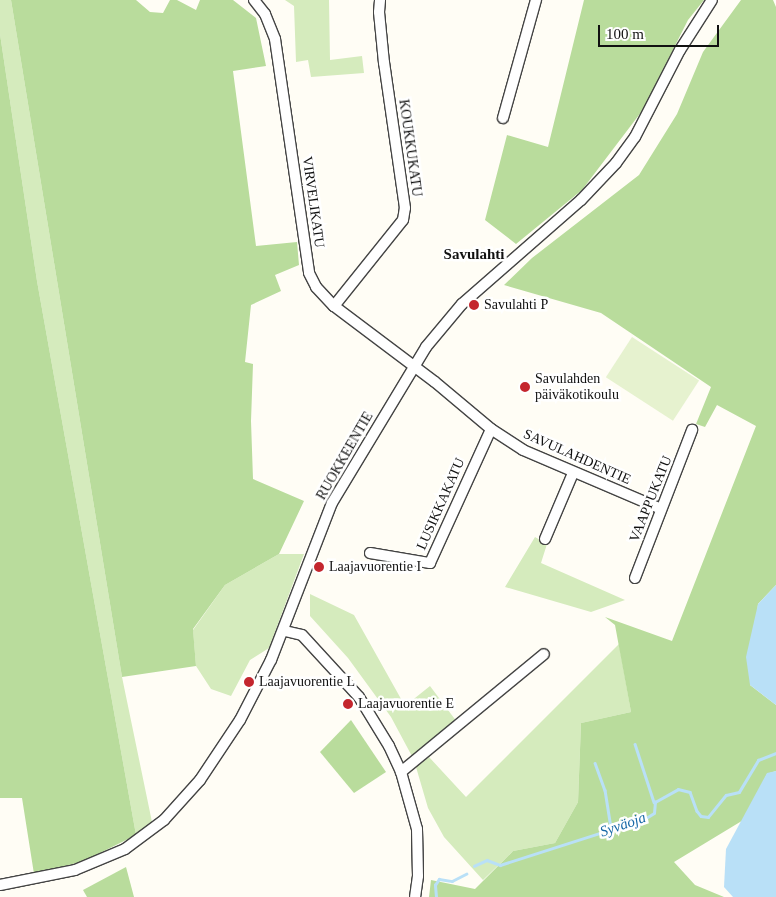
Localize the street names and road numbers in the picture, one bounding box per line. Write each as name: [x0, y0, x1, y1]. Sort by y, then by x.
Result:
street label: KOUKKUKATU: [395, 98, 425, 198]
street label: VIRVELIKATU: [298, 155, 328, 249]
street label: RUOKKEENTIE: [313, 409, 377, 503]
street label: SAVULAHDENTIE: [521, 426, 633, 488]
street label: VAAPPUKATU: [626, 453, 676, 545]
street label: LUSIKKAKATU: [413, 455, 469, 553]

